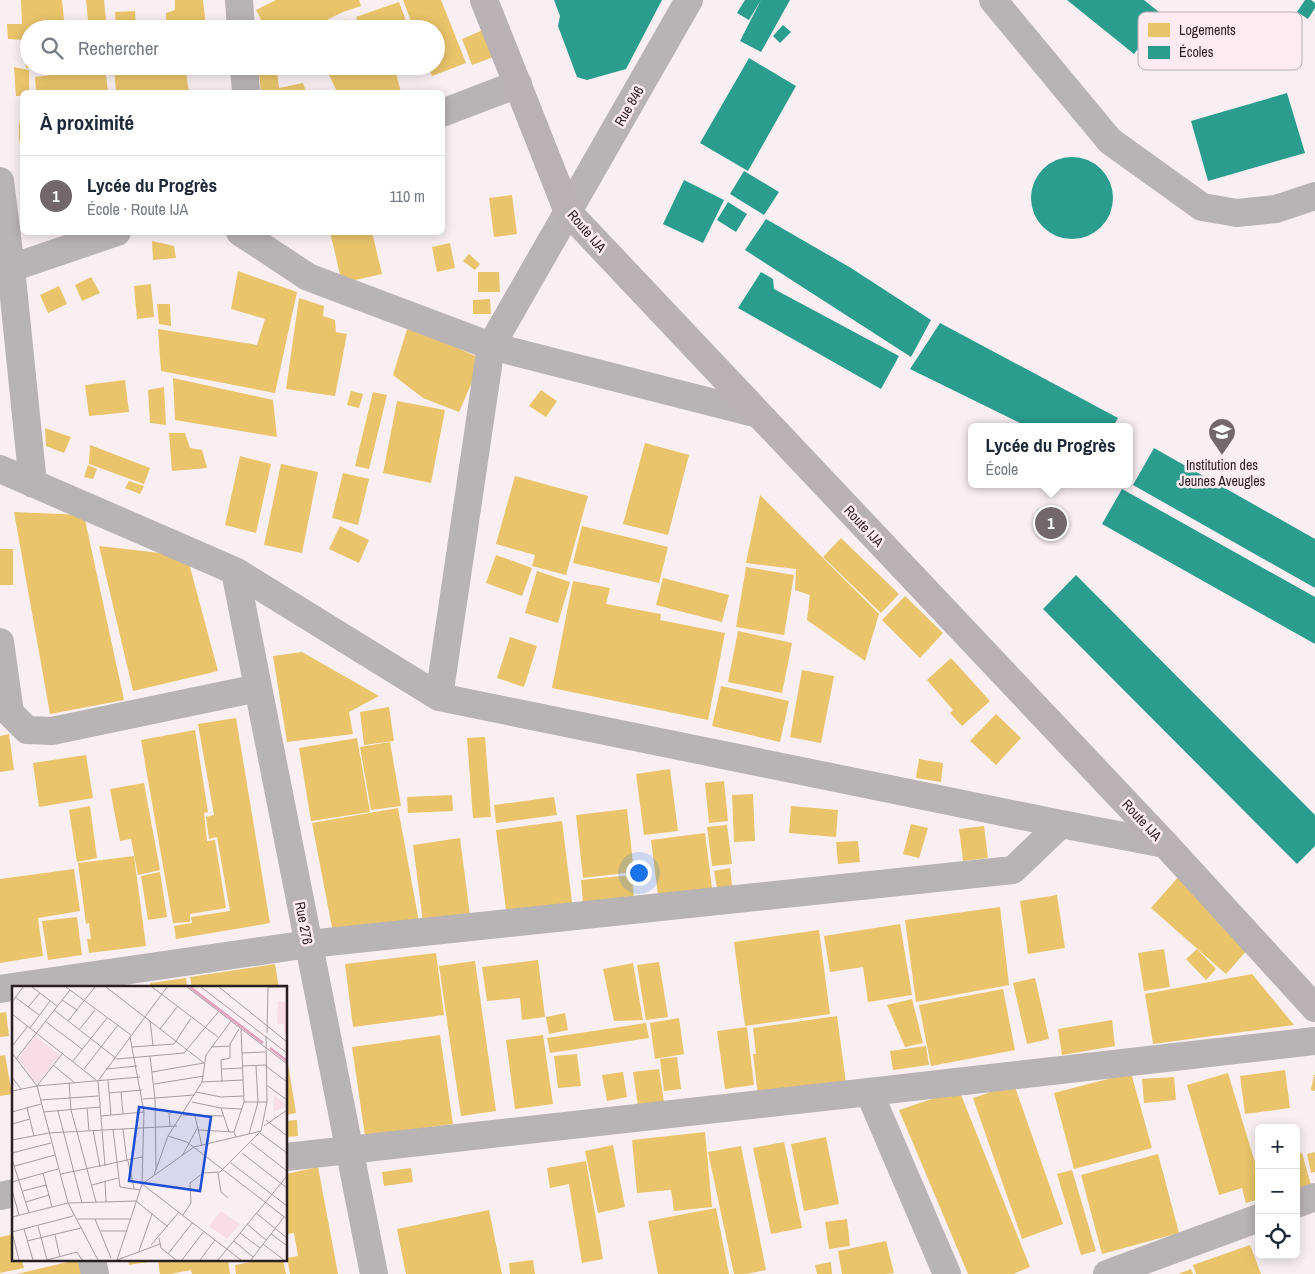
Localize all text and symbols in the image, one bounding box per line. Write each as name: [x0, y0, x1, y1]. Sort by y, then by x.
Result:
legend: [1138, 12, 1302, 70]
search box: [20, 20, 445, 75]
text: Logements: [1179, 21, 1236, 39]
icon: search: [38, 34, 66, 62]
text: Rechercher: [78, 35, 159, 61]
text: Écoles: [1179, 43, 1214, 61]
street label: Rue 846: [610, 83, 648, 129]
text: À proximité: [40, 108, 134, 137]
text: Lycée du Progrès: [87, 172, 217, 198]
text: 1: [52, 185, 60, 207]
text: 110 m: [389, 185, 425, 207]
text: École · Route IJA: [87, 198, 188, 220]
street label: Route IJA: [564, 206, 611, 256]
school or university icon: Institution des Jeunes Aveugles: [1207, 417, 1237, 456]
popup: [968, 423, 1133, 488]
text: Lycée du Progrès: [985, 432, 1116, 458]
place label: Institution des Jeunes Aveugles: [1179, 456, 1266, 490]
text: École: [985, 458, 1018, 480]
street label: Route IJA: [840, 501, 888, 551]
pin: 1: [1035, 504, 1067, 542]
street label: Route IJA: [1118, 795, 1166, 845]
your location: [626, 860, 652, 886]
street label: Rue 276: [291, 900, 317, 946]
inset map: [12, 986, 288, 1262]
map controls: [1255, 1124, 1300, 1259]
button: +: [1255, 1124, 1300, 1169]
button: −: [1255, 1169, 1300, 1214]
button: locate: [1255, 1214, 1300, 1259]

